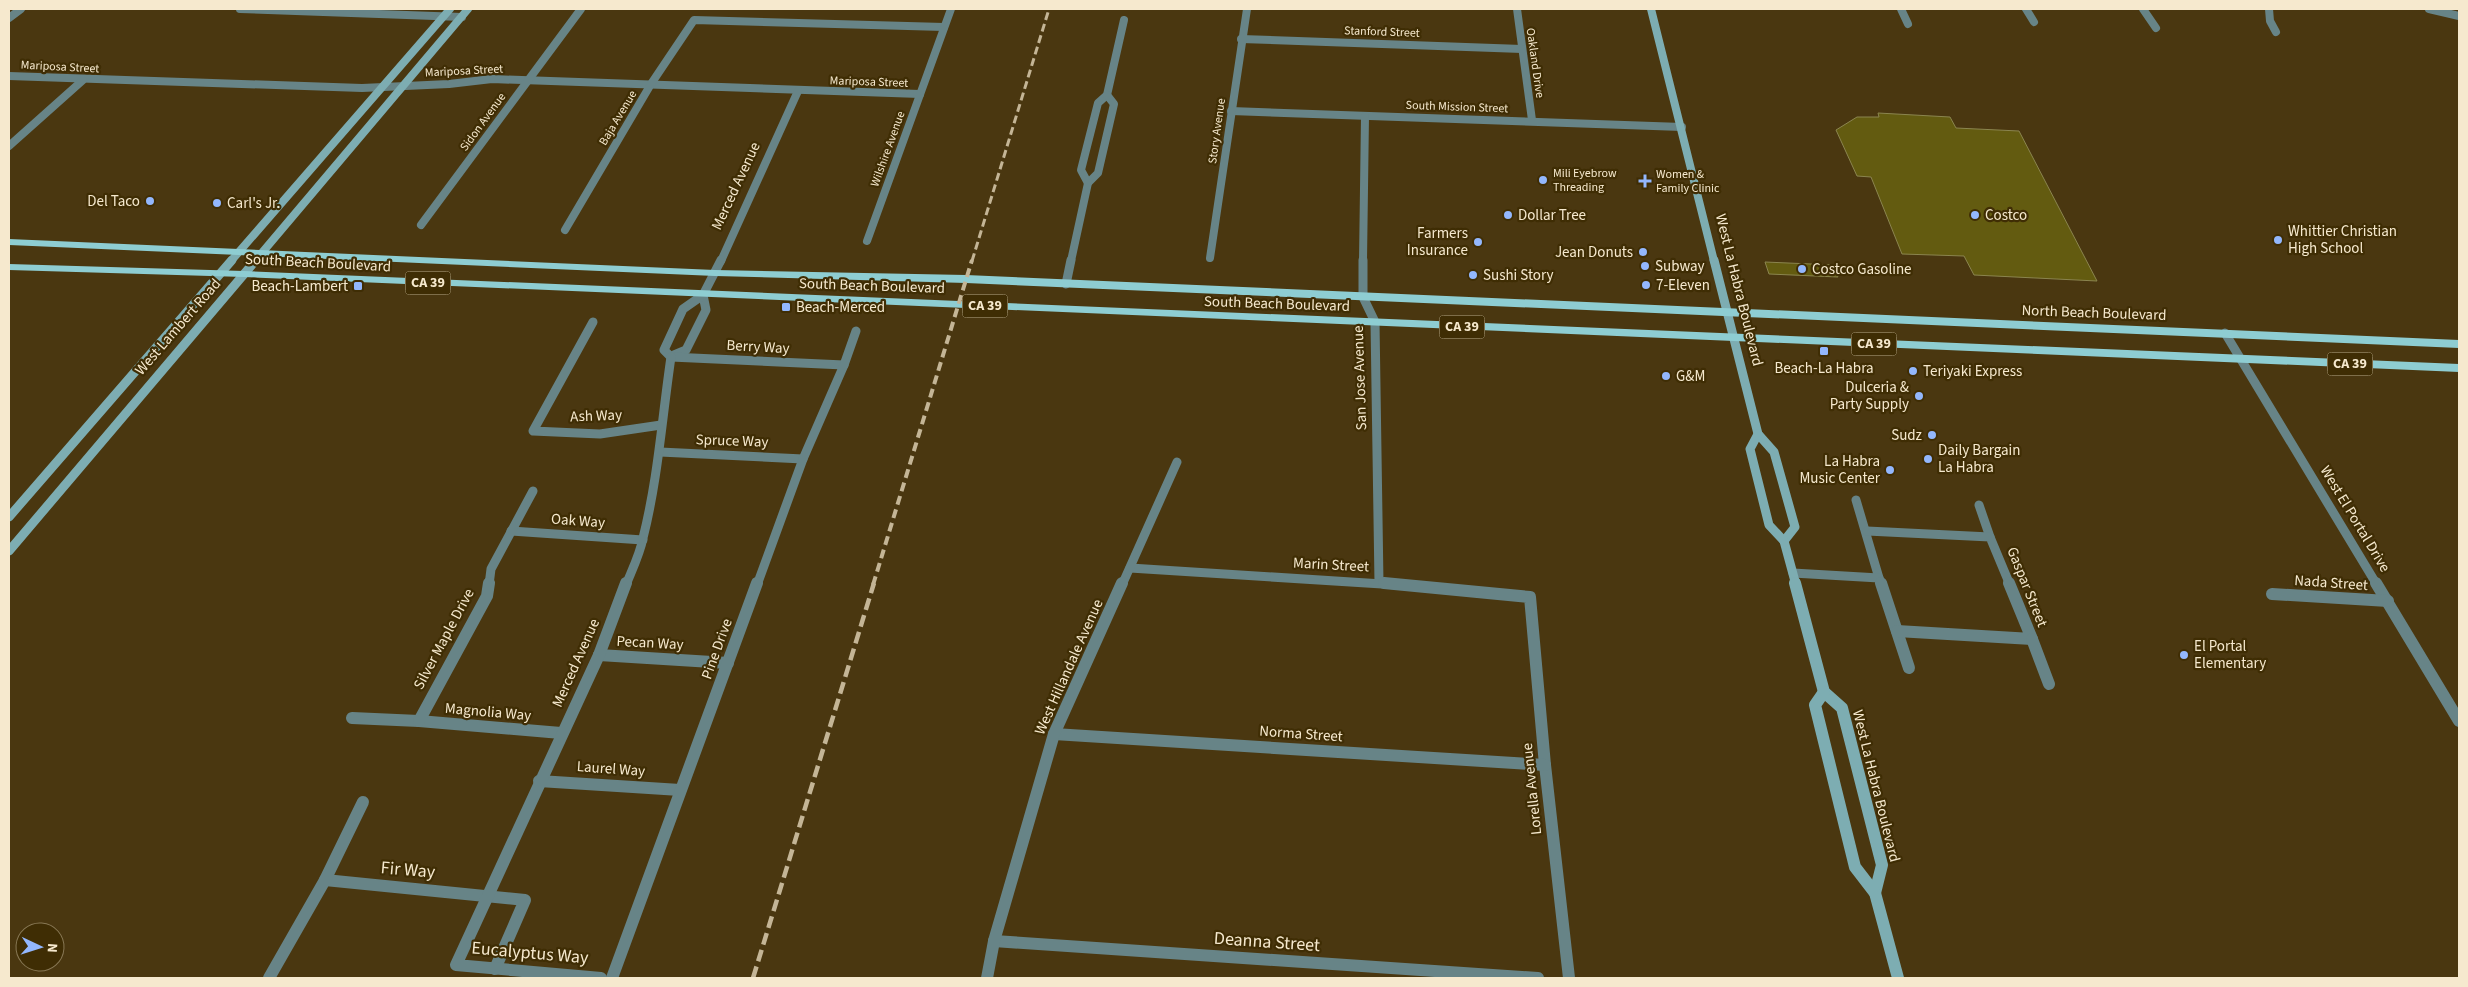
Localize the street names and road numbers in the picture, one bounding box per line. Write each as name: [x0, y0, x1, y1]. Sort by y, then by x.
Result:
street label: Stanford Street: [1344, 22, 1420, 42]
street label: Oakland Drive: [1522, 27, 1548, 99]
street label: Mariposa Street: [20, 56, 100, 78]
street label: Mariposa Street: [424, 60, 504, 82]
street label: Mariposa Street: [829, 72, 909, 92]
street label: Baja Avenue: [595, 87, 641, 149]
street label: Sidon Avenue: [456, 89, 510, 155]
street label: Story Avenue: [1204, 97, 1230, 165]
street label: South Mission Street: [1405, 97, 1509, 117]
street label: Wilshire Avenue: [866, 109, 910, 189]
street label: Merced Avenue: [706, 139, 766, 233]
street label: West La Habra Boulevard: [1710, 212, 1768, 368]
street label: South Beach Boulevard: [244, 249, 392, 277]
road number: CA 39: [406, 272, 450, 294]
street label: South Beach Boulevard: [799, 273, 945, 299]
street label: West Lambert Road: [130, 274, 226, 380]
street label: South Beach Boulevard: [1204, 291, 1350, 317]
road number: CA 39: [962, 294, 1008, 318]
street label: North Beach Boulevard: [2021, 300, 2167, 326]
road number: CA 39: [1440, 316, 1484, 338]
street label: San Jose Avenue: [1348, 325, 1372, 431]
road number: CA 39: [1852, 332, 1896, 356]
street label: Berry Way: [726, 335, 790, 359]
road number: CA 39: [2328, 352, 2372, 376]
street label: Ash Way: [570, 405, 622, 427]
street label: Spruce Way: [695, 429, 769, 453]
street label: West El Portal Drive: [2315, 462, 2395, 576]
street label: Oak Way: [550, 509, 606, 533]
street label: Gaspar Street: [2001, 544, 2053, 630]
street label: Marin Street: [1292, 553, 1370, 577]
street label: Nada Street: [2293, 570, 2369, 596]
street label: Silver Maple Drive: [409, 585, 479, 693]
street label: West Hillandale Avenue: [1030, 596, 1108, 738]
street label: Merced Avenue: [547, 615, 605, 711]
street label: Pine Drive: [696, 616, 738, 682]
street label: Pecan Way: [616, 631, 684, 655]
street label: Magnolia Way: [444, 698, 532, 726]
street label: West La Habra Boulevard: [1847, 708, 1905, 864]
street label: Norma Street: [1259, 721, 1343, 747]
street label: Lorella Avenue: [1517, 742, 1547, 836]
street label: Laurel Way: [576, 756, 646, 782]
street label: Fir Way: [380, 855, 437, 885]
street label: Deanna Street: [1213, 926, 1321, 958]
street label: Eucalyptus Way: [470, 935, 590, 971]

